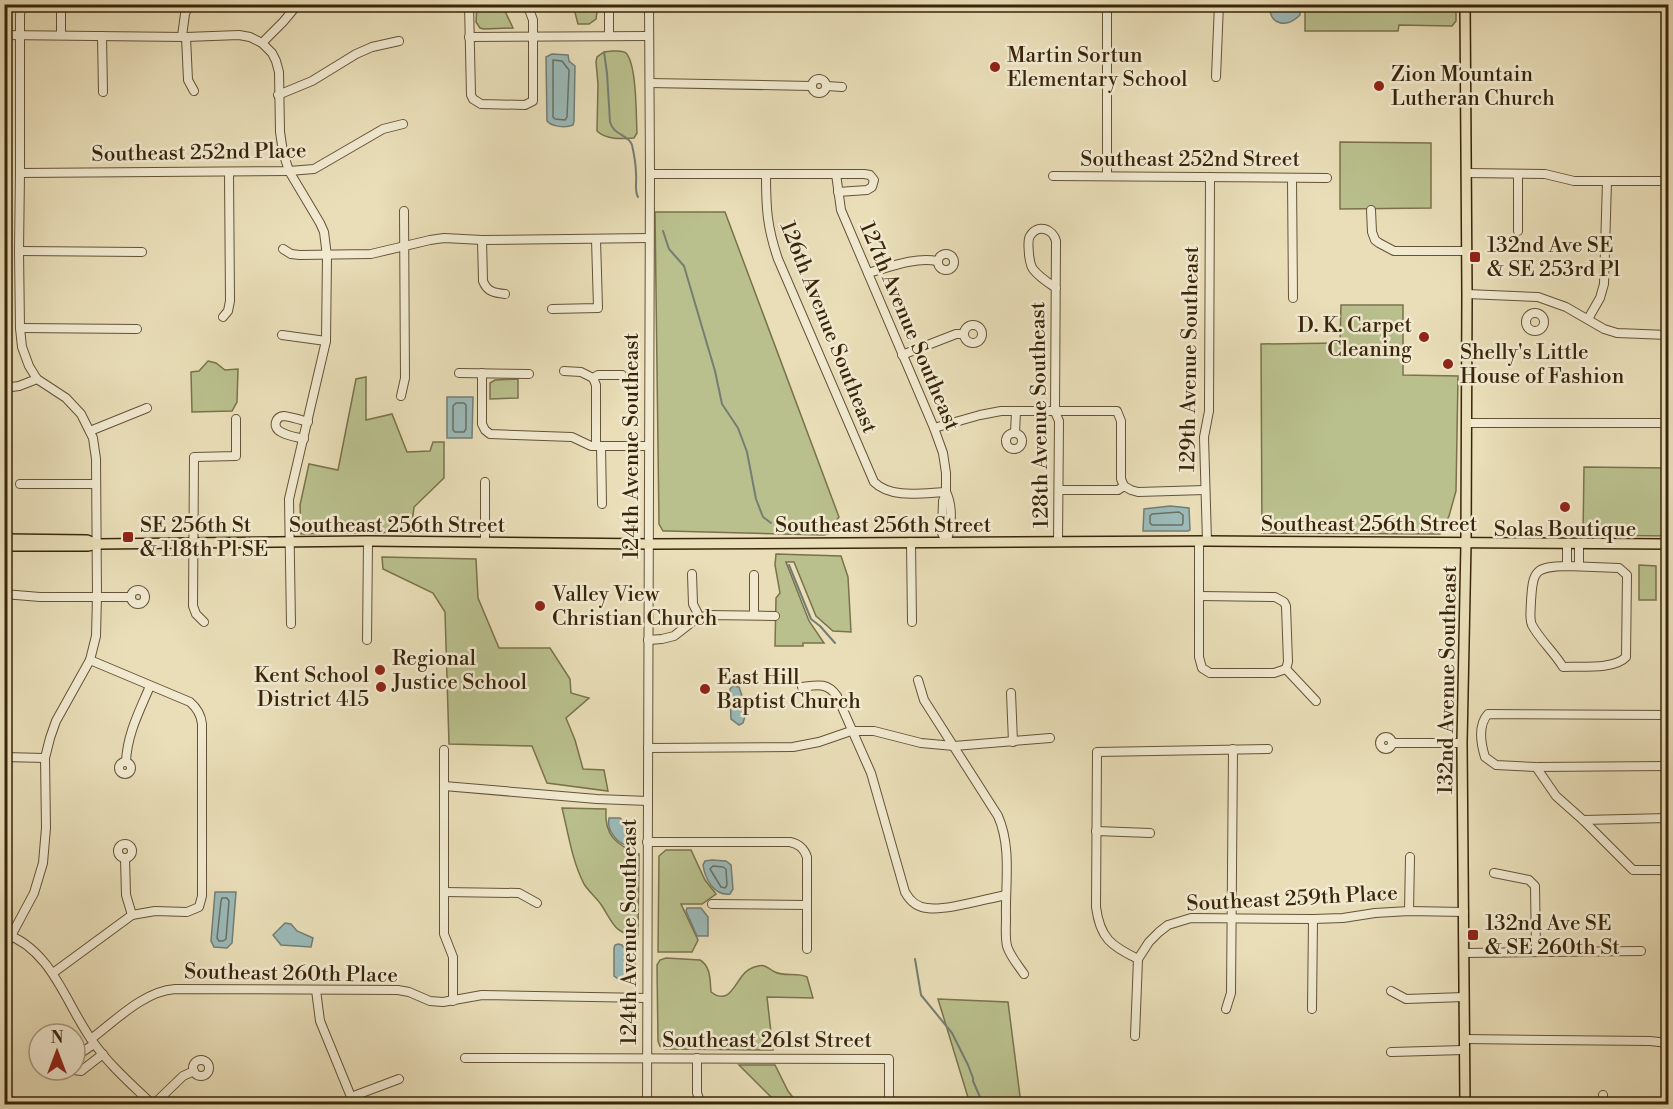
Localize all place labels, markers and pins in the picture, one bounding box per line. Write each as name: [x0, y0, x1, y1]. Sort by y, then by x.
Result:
place label: Martin Sortun Elementary School: [1007, 43, 1187, 93]
marker: Martin Sortun Elementary School: [988, 60, 1002, 74]
place label: Zion Mountain Lutheran Church: [1391, 62, 1555, 112]
marker: Zion Mountain Lutheran Church: [1372, 79, 1386, 93]
place label: 132nd Ave SE & SE 253rd Pl: [1487, 233, 1620, 283]
marker: 132nd Ave SE & SE 253rd Pl: [1468, 250, 1482, 264]
place label: D. K. Carpet Cleaning: [1298, 313, 1413, 363]
marker: D. K. Carpet Cleaning: [1417, 330, 1431, 344]
place label: Shelly's Little House of Fashion: [1460, 340, 1625, 390]
marker: Shelly's Little House of Fashion: [1441, 357, 1455, 371]
marker: Solas Boutique: [1558, 500, 1572, 514]
place label: SE 256th St & 118th Pl SE: [140, 513, 268, 563]
place label: Solas Boutique: [1494, 517, 1636, 543]
marker: SE 256th St & 118th Pl SE: [121, 530, 135, 544]
place label: Valley View Christian Church: [551, 582, 718, 632]
marker: Valley View Christian Church: [533, 599, 547, 613]
place label: Regional Justice School: [391, 646, 527, 696]
place label: Kent School District 415: [254, 663, 369, 713]
marker: Regional Justice School: [373, 663, 387, 677]
place label: East Hill Baptist Church: [716, 665, 861, 715]
marker: Kent School District 415: [374, 680, 388, 694]
marker: East Hill Baptist Church: [698, 682, 712, 696]
place label: 132nd Ave SE & SE 260th St: [1485, 911, 1620, 961]
marker: 132nd Ave SE & SE 260th St: [1466, 928, 1480, 942]

